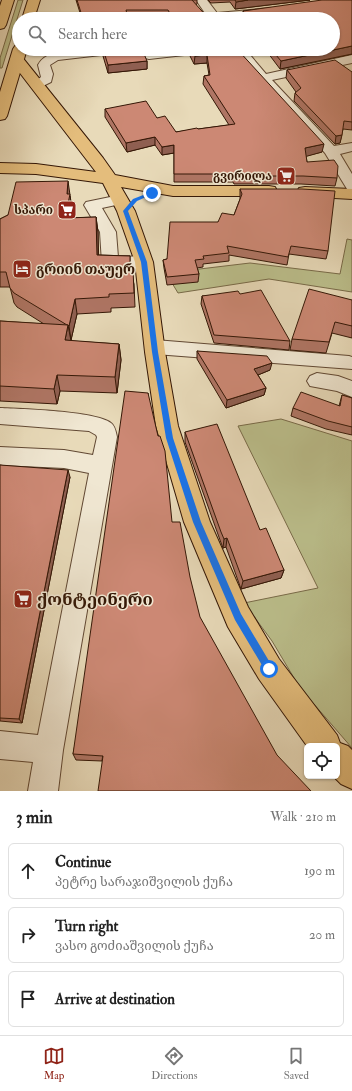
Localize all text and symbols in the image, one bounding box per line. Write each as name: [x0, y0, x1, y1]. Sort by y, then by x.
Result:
search box: [12, 12, 340, 56]
icon: search: [26, 23, 48, 45]
text: Search here: [58, 25, 127, 44]
supermarket icon: გვირილა: [275, 165, 297, 187]
place label: გვირილა: [213, 169, 272, 184]
route end: [143, 184, 161, 202]
supermarket icon: სპარი: [56, 199, 78, 221]
place label: სპარი: [14, 203, 53, 218]
hotel icon: გრიინ თაუერ: [11, 258, 33, 280]
place label: გრიინ თაუერ: [36, 261, 135, 278]
supermarket icon: ქონტეინერი: [12, 588, 34, 610]
place label: ქონტეინერი: [37, 589, 153, 610]
route start: [260, 660, 278, 678]
map controls: [304, 743, 340, 779]
button: locate: [304, 743, 340, 779]
text: 3 min: [16, 807, 53, 828]
text: Walk · 210 m: [270, 809, 336, 825]
text: Continue: [55, 853, 111, 872]
icon: ahead: [17, 860, 39, 882]
text: 190 m: [304, 863, 335, 879]
text: პეტრე სარაჯიშვილის ქუჩა: [55, 874, 233, 890]
text: Turn right: [55, 917, 118, 936]
icon: right: [17, 924, 39, 946]
text: 20 m: [309, 927, 335, 943]
text: ვასო გოძიაშვილის ქუჩა: [55, 938, 214, 954]
icon: arrive: [17, 988, 39, 1010]
text: Arrive at destination: [55, 990, 175, 1009]
tab: Map: [43, 1045, 65, 1082]
tab: Directions: [151, 1045, 198, 1082]
tab: Saved: [284, 1045, 309, 1082]

